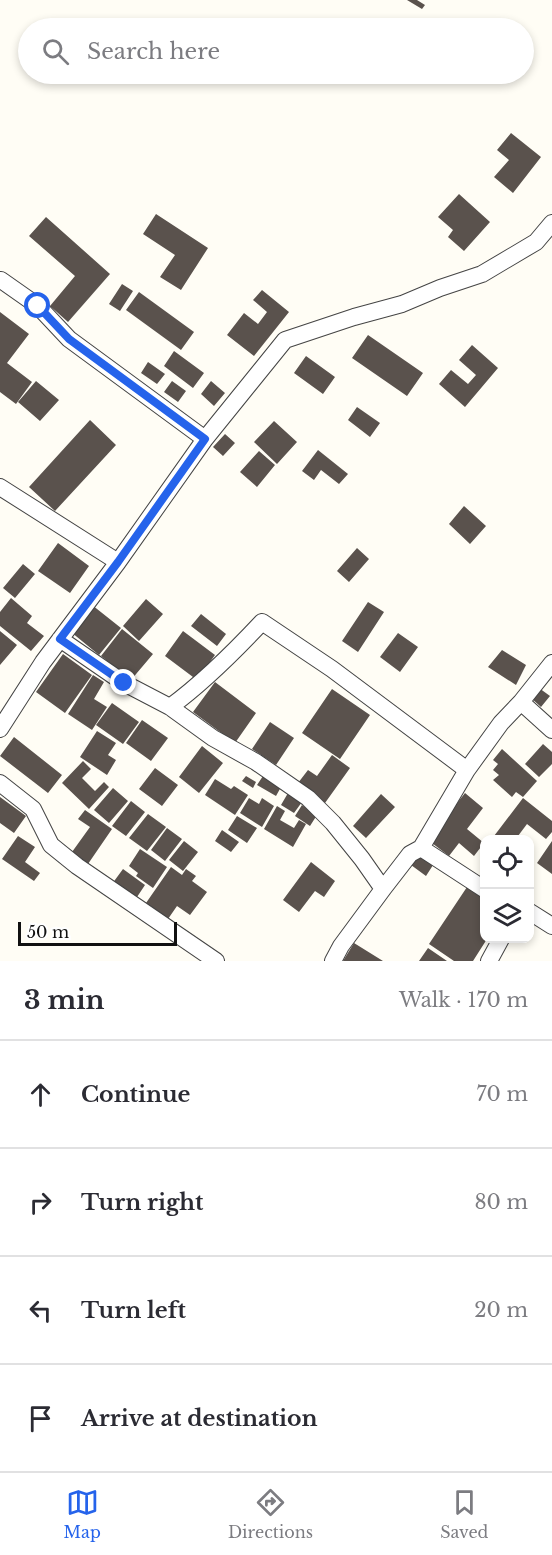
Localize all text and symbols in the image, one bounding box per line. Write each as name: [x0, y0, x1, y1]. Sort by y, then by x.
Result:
search box: [18, 18, 534, 84]
icon: search: [39, 35, 72, 68]
text: Search here: [87, 38, 220, 65]
route start: [24, 292, 50, 318]
route end: [110, 669, 136, 695]
map controls: [480, 835, 534, 943]
button: locate: [480, 835, 534, 889]
button: layers: [480, 889, 534, 943]
scale bar: [18, 919, 177, 947]
text: 50 m: [27, 922, 69, 942]
text: 3 min: [24, 984, 105, 1016]
text: Walk · 170 m: [399, 988, 528, 1012]
icon: ahead: [24, 1078, 57, 1111]
text: Continue: [81, 1081, 190, 1108]
text: 70 m: [476, 1082, 528, 1106]
icon: right: [24, 1186, 57, 1219]
text: Turn right: [81, 1189, 203, 1216]
text: 80 m: [474, 1190, 528, 1214]
icon: left: [24, 1294, 57, 1327]
text: Turn left: [81, 1297, 186, 1324]
text: 20 m: [474, 1298, 528, 1322]
icon: arrive: [24, 1402, 57, 1435]
text: Arrive at destination: [81, 1405, 318, 1432]
tab: Map: [64, 1486, 101, 1542]
tab: Directions: [228, 1486, 313, 1542]
tab: Saved: [440, 1486, 488, 1542]

